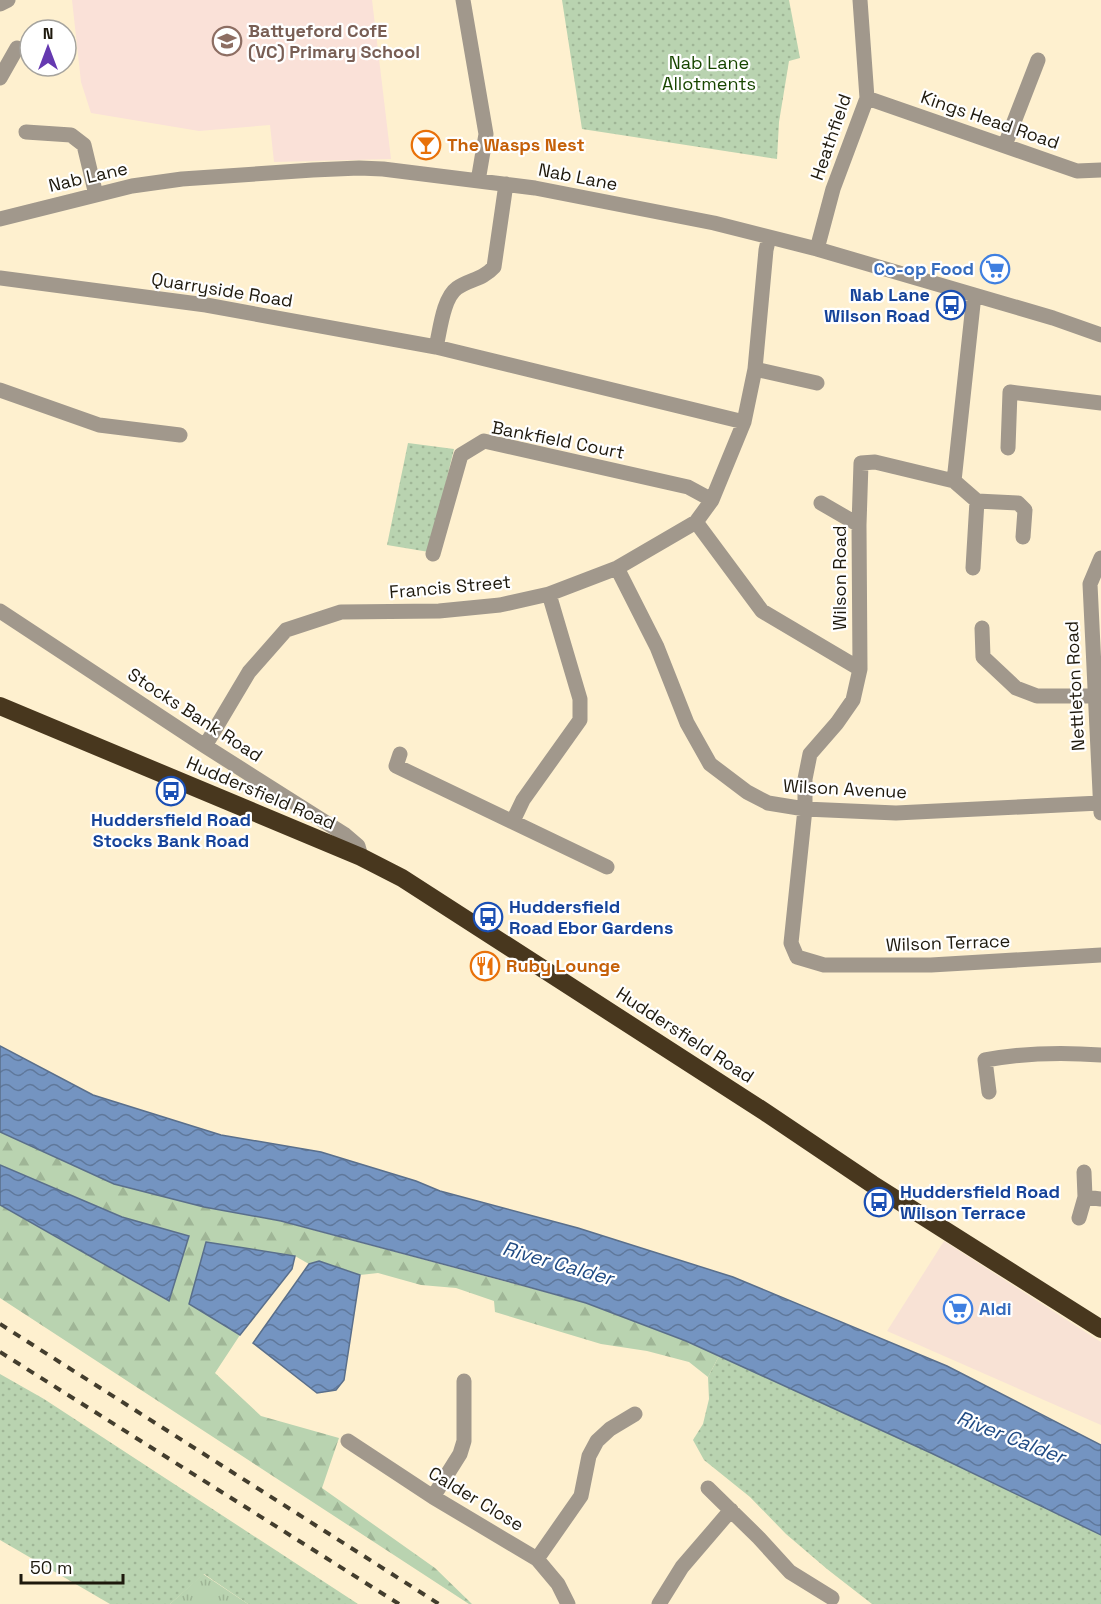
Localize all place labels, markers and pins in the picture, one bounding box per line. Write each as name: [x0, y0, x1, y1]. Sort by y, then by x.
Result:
place label: Battyeford CofE (VC) Primary School: [248, 19, 420, 63]
school or university icon: Battyeford CofE (VC) Primary School: [211, 25, 243, 57]
bar icon: The Wasps Nest: [410, 129, 442, 161]
place label: The Wasps Nest: [447, 133, 585, 156]
supermarket icon: Co-op Food: [979, 253, 1011, 285]
place label: Co-op Food: [873, 257, 974, 280]
place label: Nab Lane Wilson Road: [824, 283, 930, 327]
bus stop icon: Nab Lane Wilson Road: [935, 289, 967, 321]
bus stop icon: Huddersfield Road Stocks Bank Road: [155, 775, 187, 807]
place label: Huddersfield Road Stocks Bank Road: [91, 808, 251, 852]
place label: Huddersfield Road Ebor Gardens: [509, 895, 673, 939]
bus stop icon: Huddersfield Road Ebor Gardens: [472, 901, 504, 933]
restaurant icon: Ruby Lounge: [469, 950, 501, 982]
place label: Ruby Lounge: [506, 954, 620, 977]
place label: Huddersfield Road Wilson Terrace: [900, 1180, 1060, 1224]
bus stop icon: Huddersfield Road Wilson Terrace: [863, 1186, 895, 1218]
supermarket icon: Aldi: [942, 1293, 974, 1325]
place label: Aldi: [979, 1297, 1011, 1320]

